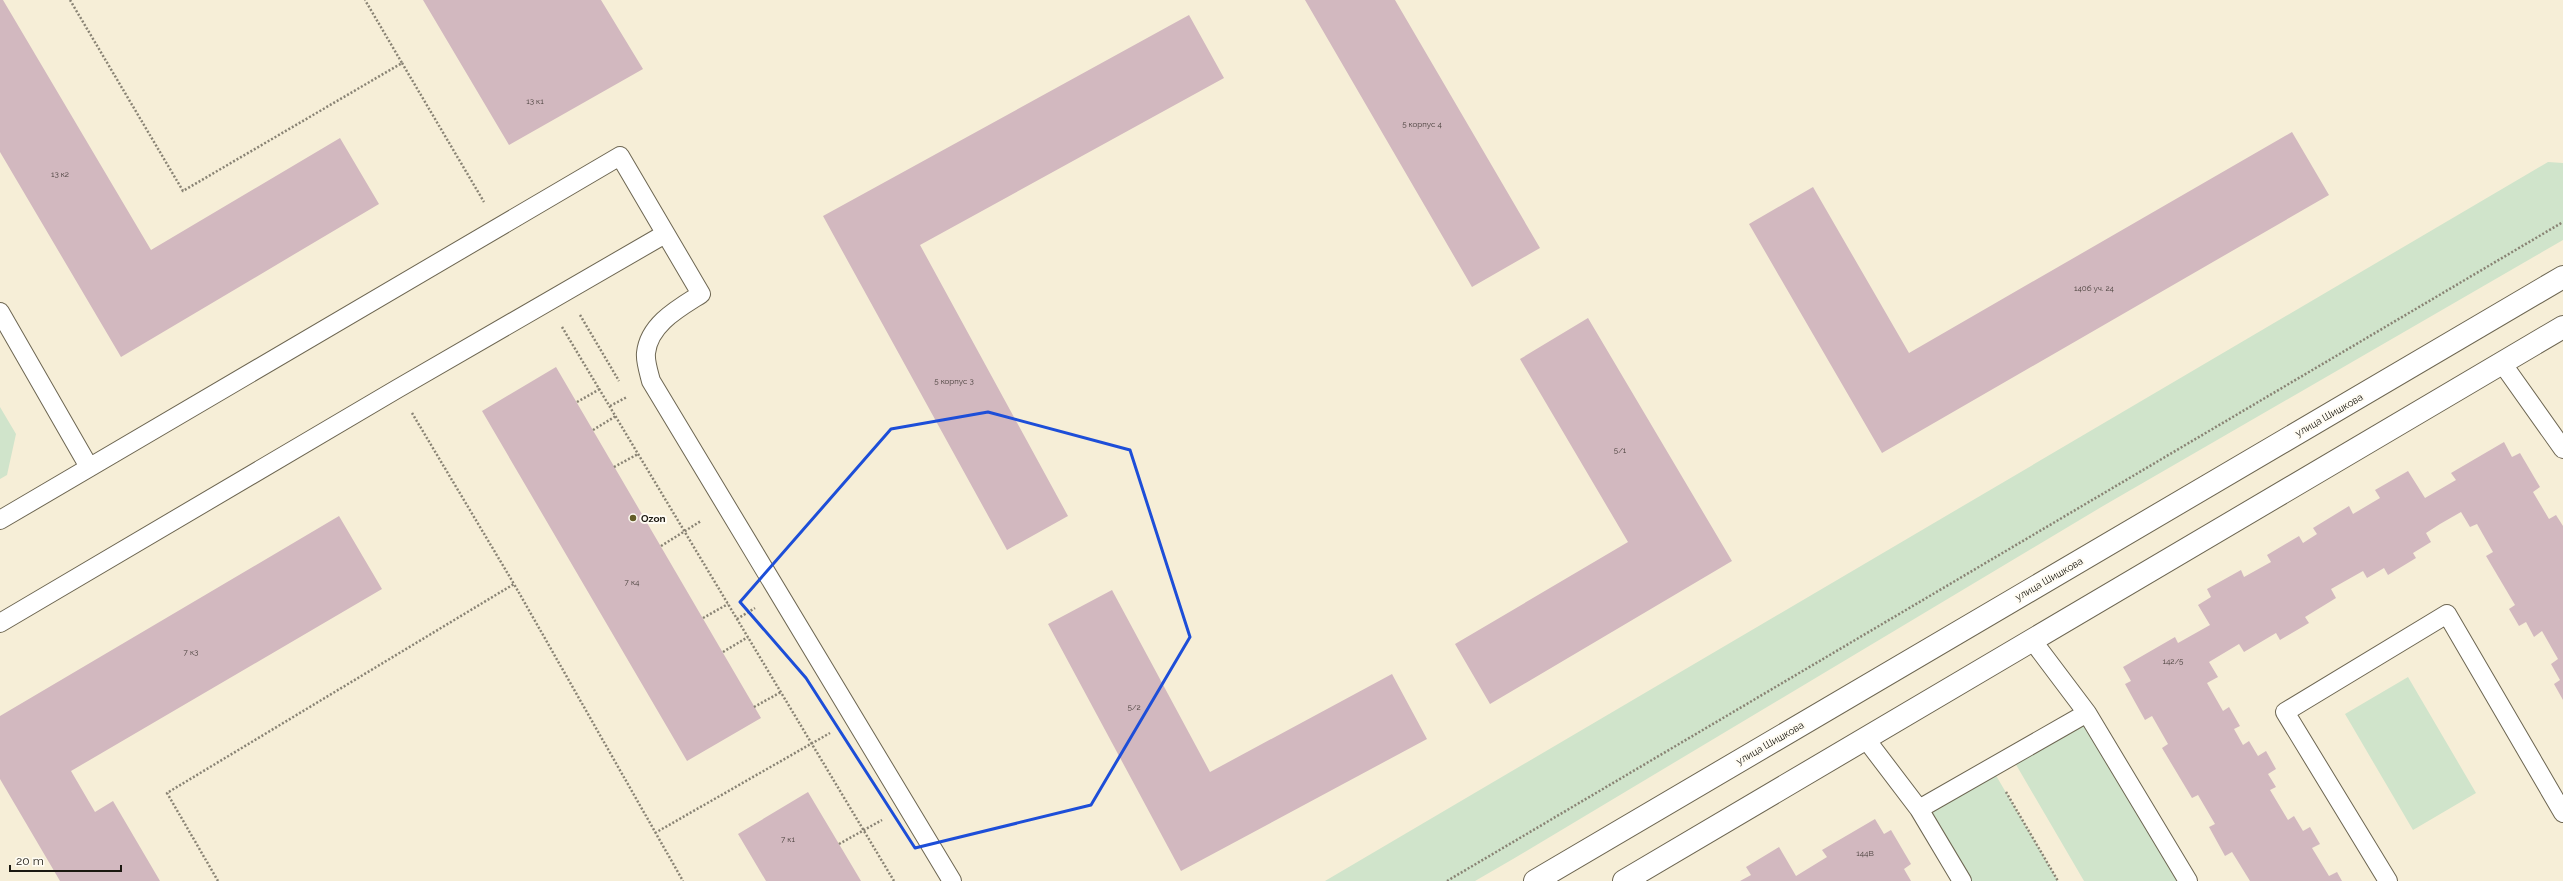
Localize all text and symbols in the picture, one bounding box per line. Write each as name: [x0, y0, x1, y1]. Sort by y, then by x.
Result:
house number: 13 к1: [526, 96, 544, 106]
house number: 5 корпус 4: [1402, 119, 1442, 129]
house number: 13 к2: [51, 169, 69, 179]
house number: 140б уч. 24: [2074, 283, 2115, 293]
house number: 5 корпус 3: [934, 376, 974, 386]
street label: улица Шишкова: [2293, 391, 2365, 439]
house number: 5/1: [1614, 445, 1627, 455]
marker: Ozon: [628, 513, 638, 523]
place label: Ozon: [641, 513, 665, 524]
street label: улица Шишкова: [2013, 555, 2085, 603]
house number: 7 к4: [625, 577, 640, 587]
house number: 7 к3: [184, 647, 198, 657]
house number: 142/5: [2163, 656, 2184, 666]
house number: 5/2: [1127, 702, 1141, 712]
street label: улица Шишкова: [1734, 719, 1806, 767]
house number: 7 к1: [781, 834, 796, 844]
scale bar: [10, 847, 121, 873]
house number: 144В: [1856, 848, 1874, 858]
text: 20 m: [16, 854, 44, 868]

